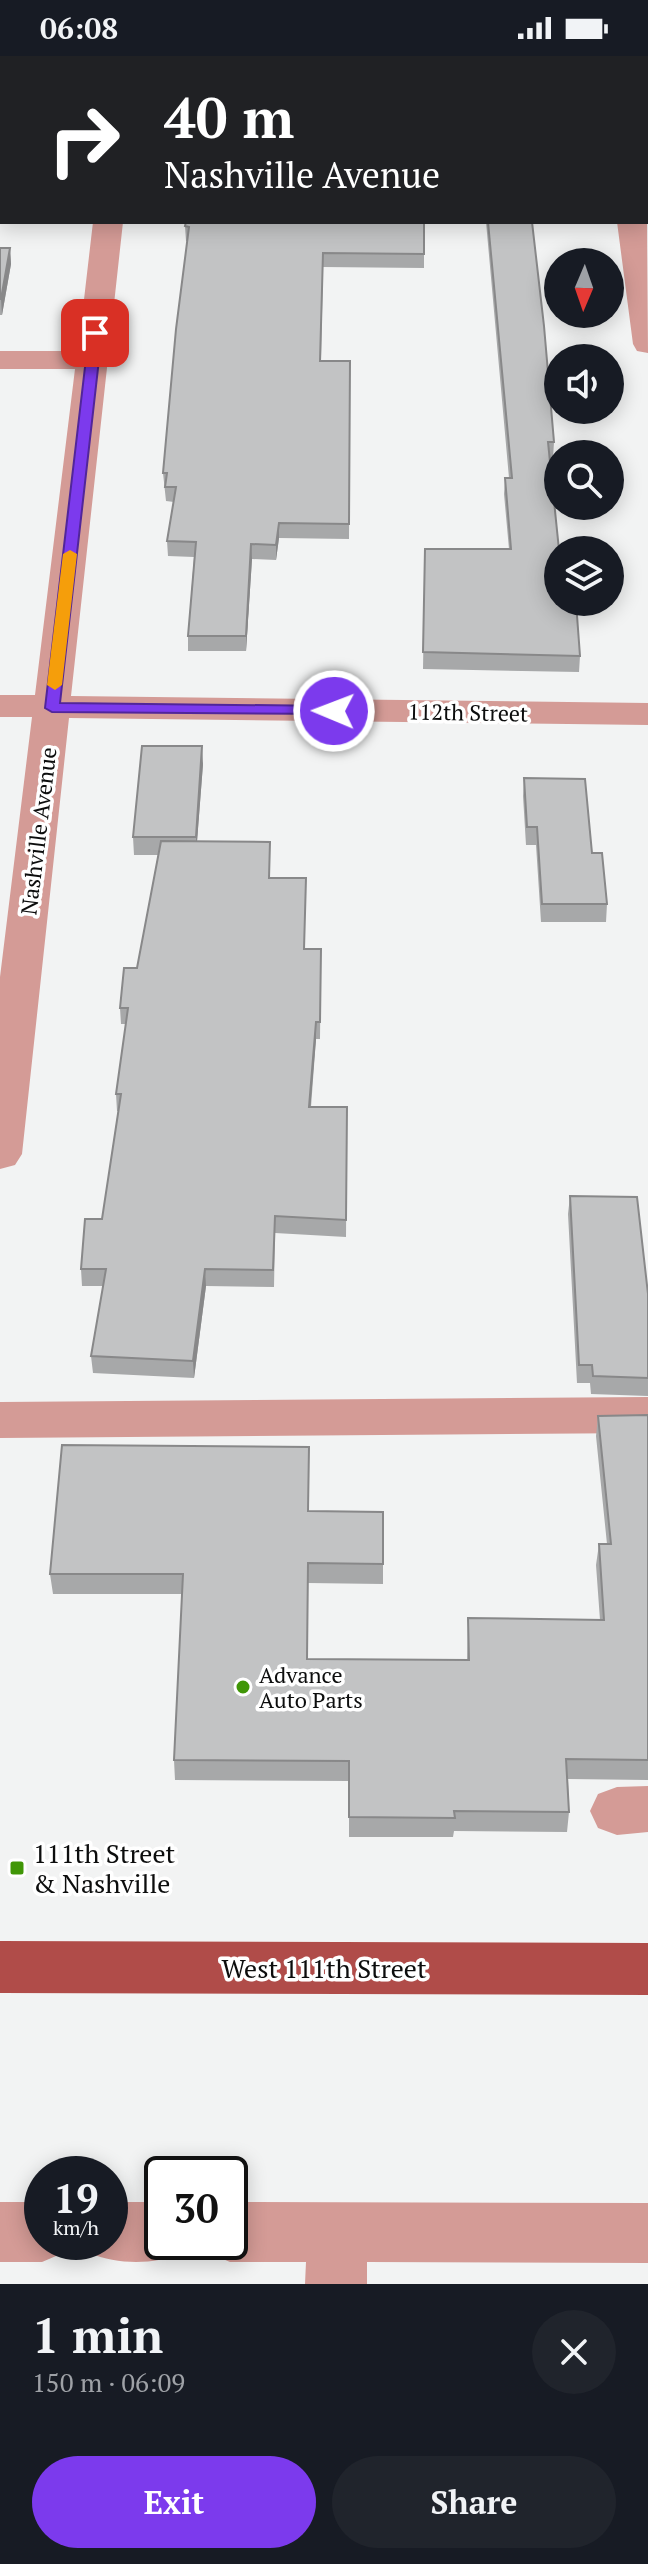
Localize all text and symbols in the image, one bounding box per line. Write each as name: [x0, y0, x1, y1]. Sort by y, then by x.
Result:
text: 06:08: [40, 8, 118, 48]
text: 40 m: [164, 80, 294, 154]
icon: right: [32, 88, 136, 192]
text: Nashville Avenue: [164, 151, 440, 198]
north arrow: [544, 248, 624, 328]
map controls: [544, 248, 624, 616]
pin: [61, 299, 129, 367]
icon: arrive: [73, 311, 117, 355]
button: sound: [544, 344, 624, 424]
button: search: [544, 440, 624, 520]
button: layers: [544, 536, 624, 616]
position arrow: [292, 669, 376, 753]
street label: 112th Street: [408, 696, 528, 728]
street label: Nashville Avenue: [13, 746, 63, 916]
place label: Advance Auto Parts: [259, 1660, 363, 1714]
marker: Advance Auto Parts: [234, 1678, 252, 1696]
place label: 111th Street & Nashville: [33, 1836, 176, 1900]
marker: 111th Street & Nashville: [8, 1859, 26, 1877]
street label: West 111th Street: [221, 1951, 427, 1985]
speed limit sign: 30: [144, 2156, 248, 2260]
text: 19: [53, 2171, 99, 2224]
text: km/h: [53, 2214, 99, 2241]
text: 1 min: [32, 2303, 163, 2367]
button: close: [532, 2310, 616, 2394]
text: 150 m · 06:09: [32, 2365, 185, 2399]
button: Exit: [32, 2456, 316, 2548]
button: Share: [332, 2456, 616, 2548]

